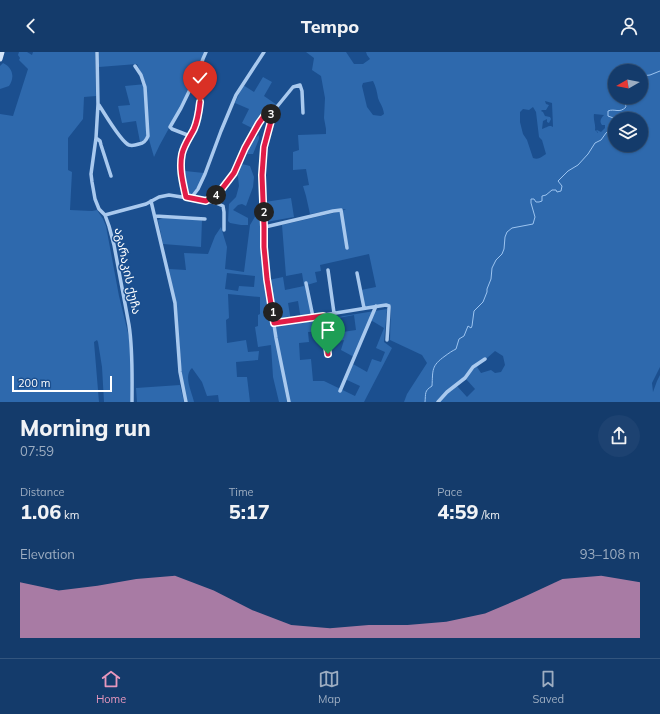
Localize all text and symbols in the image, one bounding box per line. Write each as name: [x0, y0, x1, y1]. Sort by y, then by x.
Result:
icon: back: [20, 15, 42, 37]
text: Tempo: [301, 15, 359, 38]
icon: person: [618, 15, 640, 37]
pin: [183, 61, 217, 102]
north arrow: [608, 64, 648, 104]
map controls: [608, 64, 648, 152]
icon: check: [189, 67, 211, 89]
pin: 3: [261, 104, 281, 124]
text: 3: [268, 107, 274, 121]
button: layers: [608, 112, 648, 152]
pin: 4: [206, 185, 226, 205]
text: 4: [213, 188, 219, 202]
pin: 2: [254, 202, 274, 222]
text: 2: [261, 205, 267, 219]
street label: აგარაკის ქუჩა: [111, 226, 145, 316]
pin: 1: [263, 302, 283, 322]
text: 1: [270, 305, 276, 319]
pin: [311, 313, 345, 354]
icon: arrive: [317, 319, 339, 341]
scale bar: [12, 374, 112, 393]
text: 200 m: [18, 376, 50, 390]
text: Morning run: [20, 414, 151, 442]
button: share: [598, 415, 640, 457]
text: 07:59: [20, 443, 54, 459]
text: Distance: [20, 485, 64, 499]
text: Time: [229, 485, 254, 499]
text: Pace: [437, 485, 462, 499]
text: 1.06: [20, 499, 61, 524]
text: 5:17: [229, 499, 270, 524]
text: 4:59: [437, 499, 479, 524]
text: km: [61, 508, 79, 522]
text: /km: [479, 508, 500, 522]
text: Elevation: [20, 546, 75, 562]
text: 93–108 m: [580, 546, 640, 562]
tab: Home: [96, 668, 126, 706]
tab: Map: [318, 668, 341, 706]
tab: Saved: [532, 668, 564, 706]

